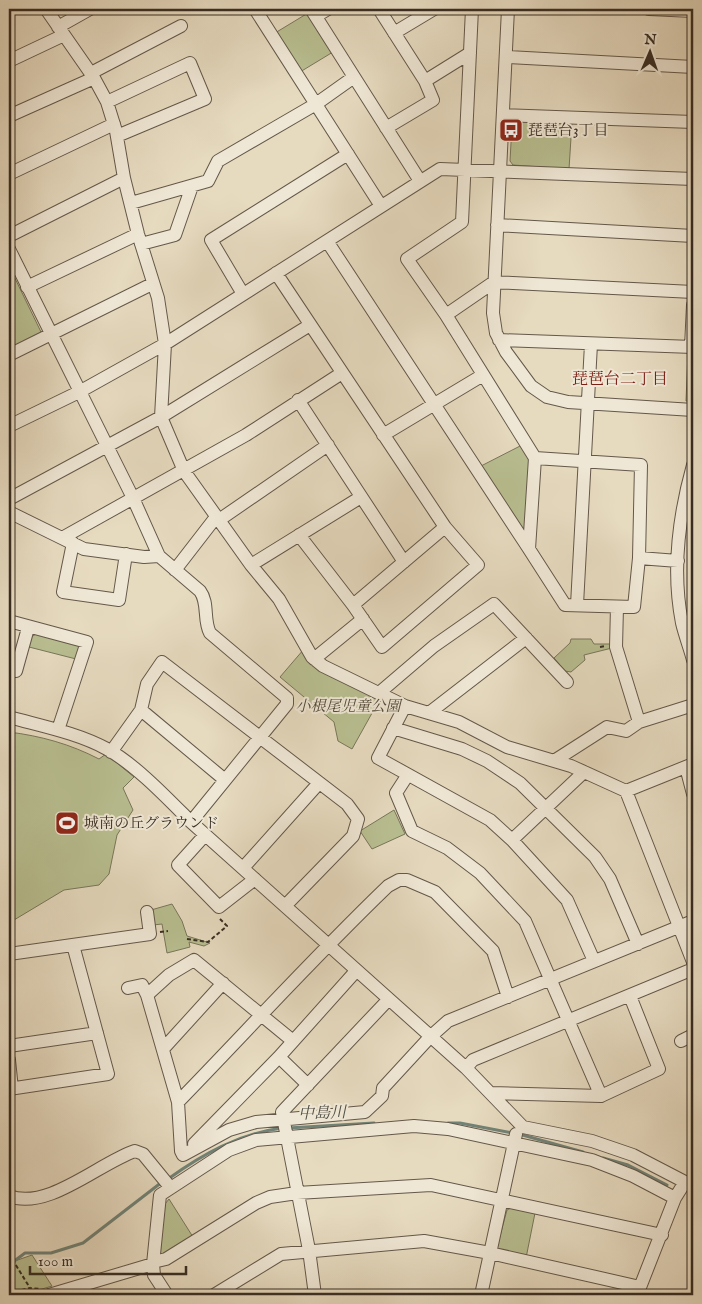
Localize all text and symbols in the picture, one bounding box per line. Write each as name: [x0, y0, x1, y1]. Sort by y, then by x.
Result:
north arrow: [624, 28, 674, 78]
text: N: [643, 31, 657, 49]
bus stop icon: 琵琶台3丁目: [498, 117, 524, 143]
place label: 琵琶台3丁目: [528, 121, 609, 140]
district label: 琵琶台二丁目: [572, 370, 668, 390]
park label: 小根尾児童公園: [295, 697, 403, 716]
sports icon: 城南の丘グラウンド: [54, 810, 80, 836]
place label: 城南の丘グラウンド: [84, 814, 219, 833]
water label: 中島川: [298, 1103, 348, 1125]
scale bar: [30, 1244, 186, 1276]
text: 100 m: [38, 1252, 74, 1271]

